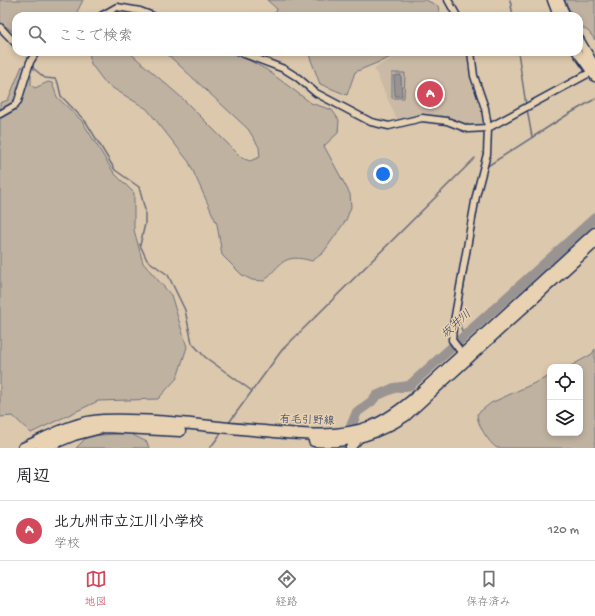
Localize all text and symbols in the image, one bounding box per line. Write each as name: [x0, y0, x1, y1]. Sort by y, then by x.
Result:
search box: [12, 12, 583, 56]
icon: search: [26, 23, 48, 45]
text: ここで検索: [58, 28, 133, 46]
pin: A: [417, 79, 443, 109]
your location: [373, 164, 393, 184]
water label: 坂井川: [438, 307, 475, 342]
map controls: [547, 364, 583, 436]
button: locate: [547, 364, 583, 400]
button: layers: [547, 400, 583, 436]
street label: 有毛引野線: [279, 413, 335, 428]
text: 周辺: [16, 468, 50, 488]
text: 北九州市立江川小学校: [54, 514, 204, 532]
text: A: [25, 523, 33, 538]
text: 120 m: [548, 523, 579, 538]
text: 学校: [54, 537, 80, 552]
tab: 地図: [85, 568, 107, 609]
tab: 経路: [276, 568, 298, 609]
tab: 保存済み: [467, 568, 511, 609]

